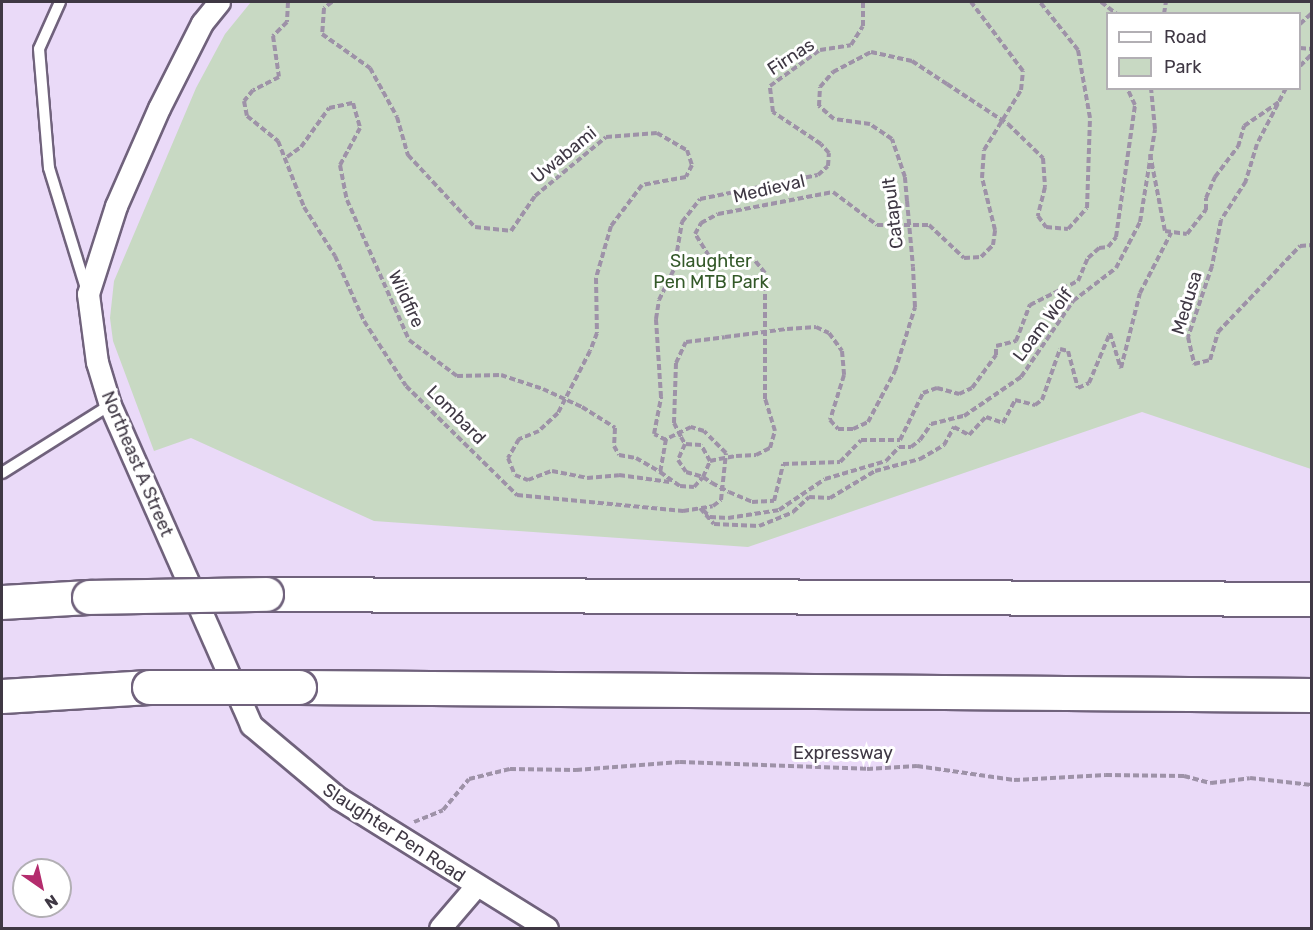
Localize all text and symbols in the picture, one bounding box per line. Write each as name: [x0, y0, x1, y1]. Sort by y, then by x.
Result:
legend: [1106, 12, 1301, 90]
text: Road: [1164, 26, 1207, 48]
street label: Firnas: [763, 34, 819, 80]
text: Park: [1164, 56, 1201, 78]
street label: Uwabami: [527, 122, 601, 188]
street label: Medieval: [731, 170, 807, 208]
street label: Catapult: [878, 176, 908, 250]
park label: Slaughter Pen MTB Park: [653, 251, 769, 294]
street label: Wildfire: [383, 267, 429, 331]
street label: Medusa: [1167, 269, 1207, 337]
street label: Loam Wolf: [1008, 284, 1078, 366]
street label: Lombard: [422, 381, 490, 449]
street label: Northeast A Street: [96, 388, 178, 540]
street label: Expressway: [793, 742, 893, 764]
street label: Slaughter Pen Road: [319, 779, 469, 887]
north arrow: [12, 858, 72, 918]
text: N: [41, 891, 61, 913]

